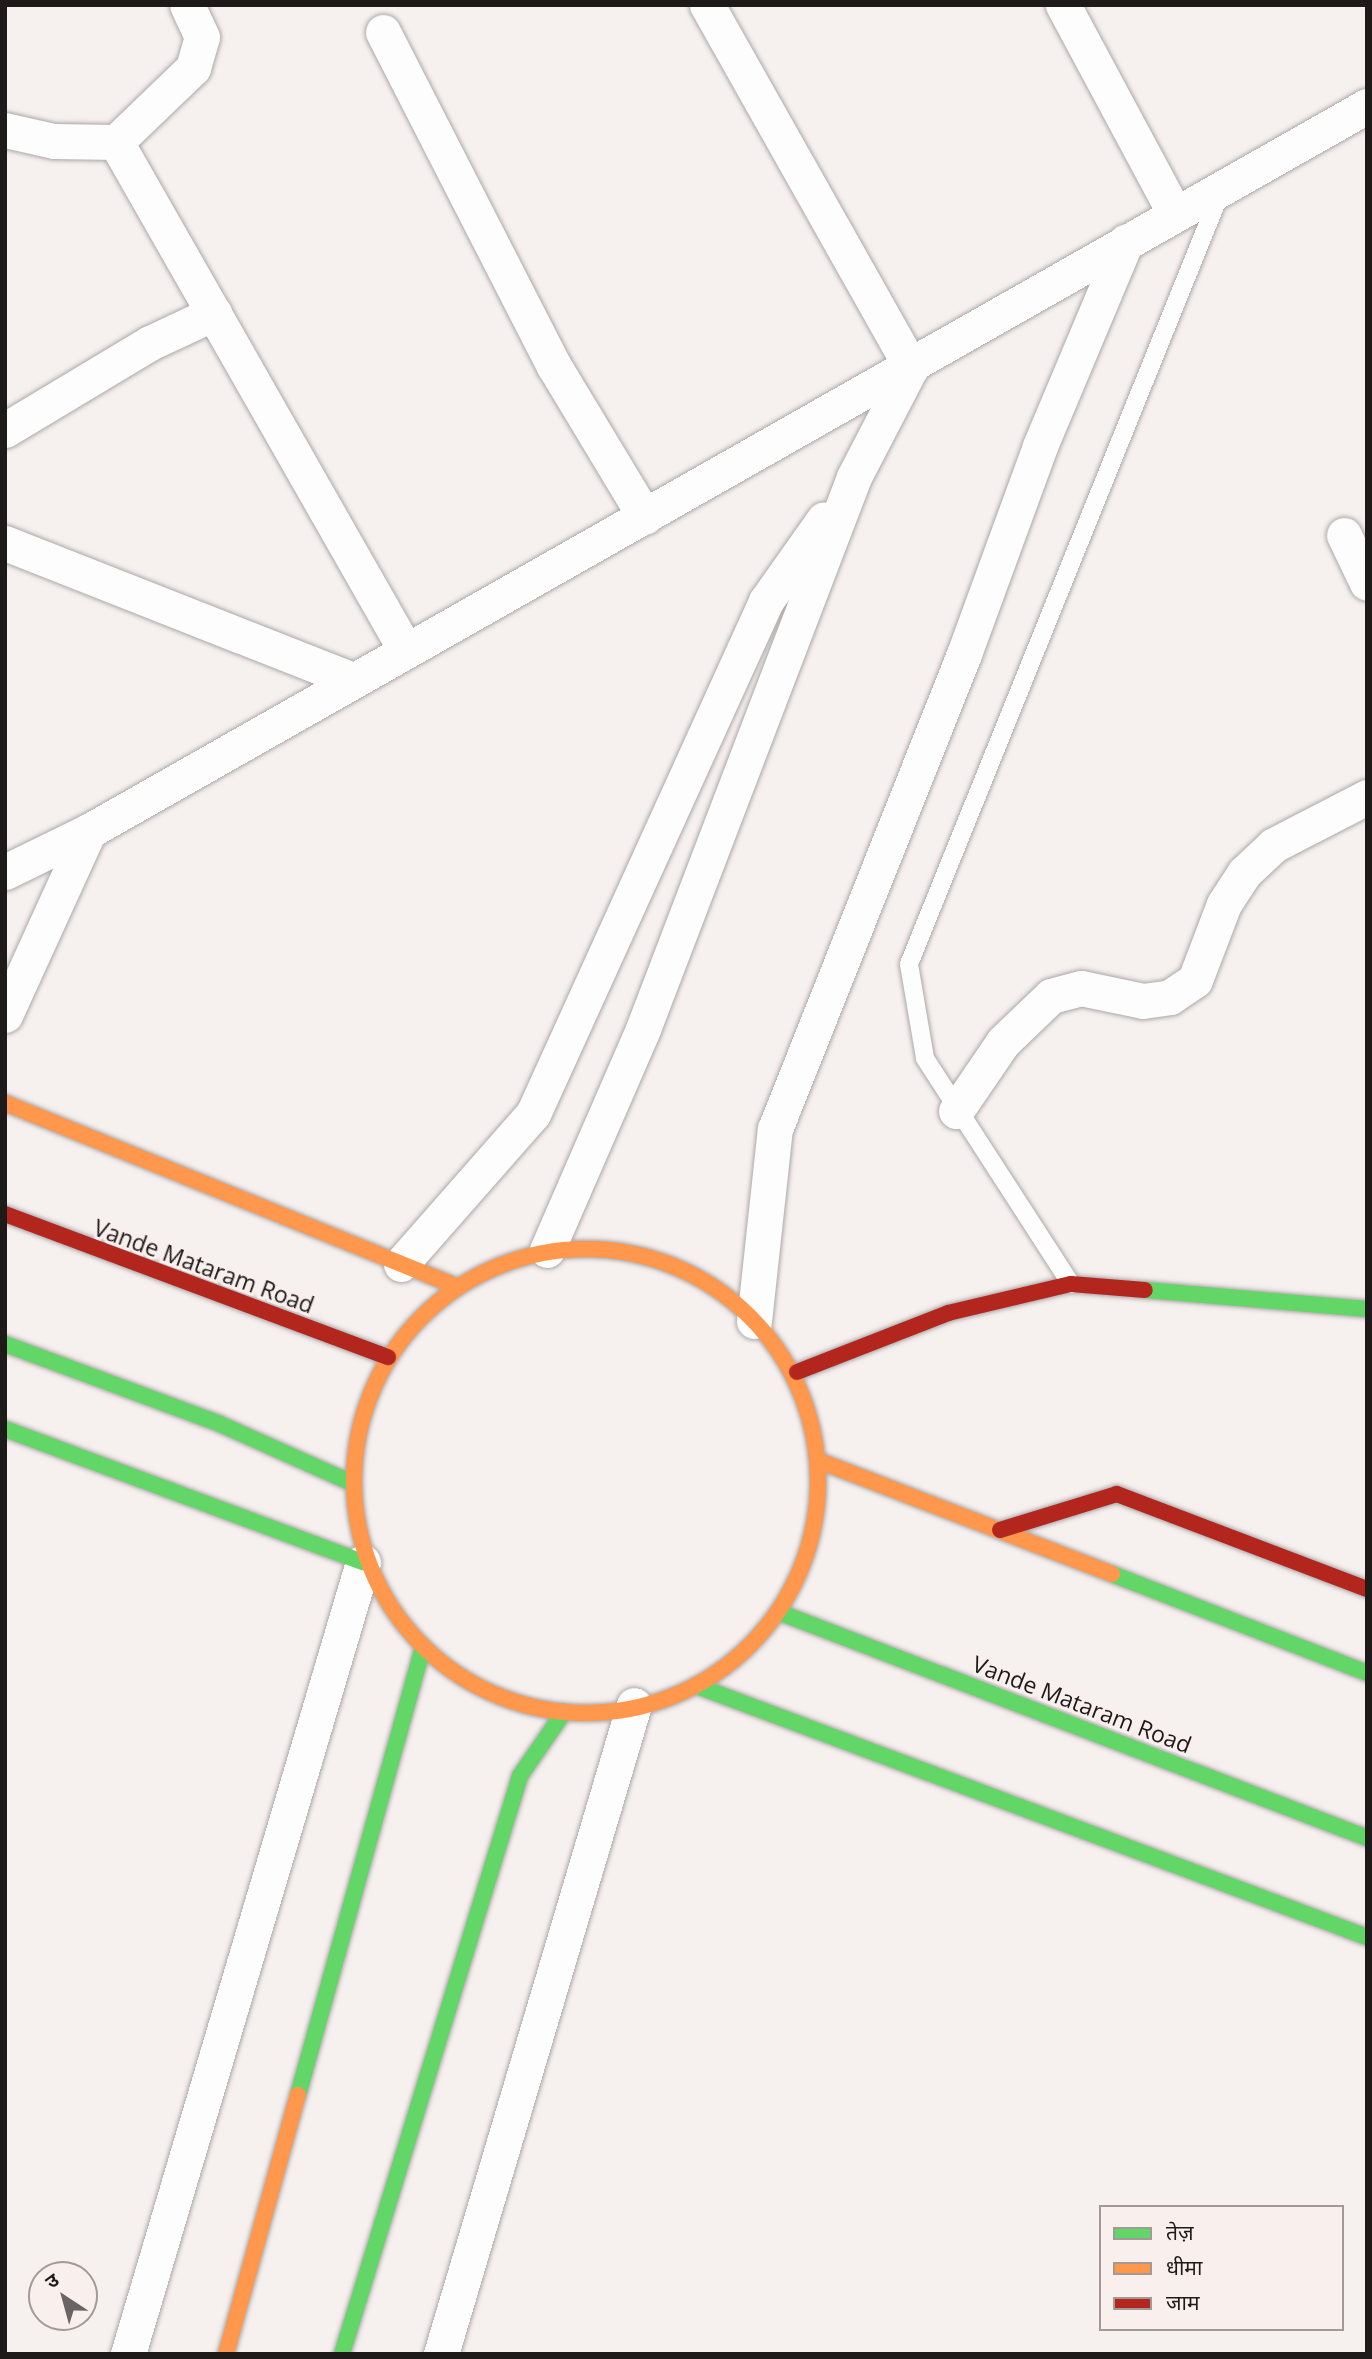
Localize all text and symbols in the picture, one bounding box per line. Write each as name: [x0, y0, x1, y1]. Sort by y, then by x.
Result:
street label: Vande Mataram Road: [90, 1213, 318, 1319]
street label: Vande Mataram Road: [969, 1649, 1195, 1759]
legend: [1099, 2205, 1344, 2331]
text: तेज़: [1166, 2218, 1194, 2246]
text: धीमा: [1166, 2253, 1202, 2281]
north arrow: [28, 2261, 98, 2331]
text: उ: [40, 2267, 64, 2294]
text: जाम: [1166, 2288, 1200, 2316]

